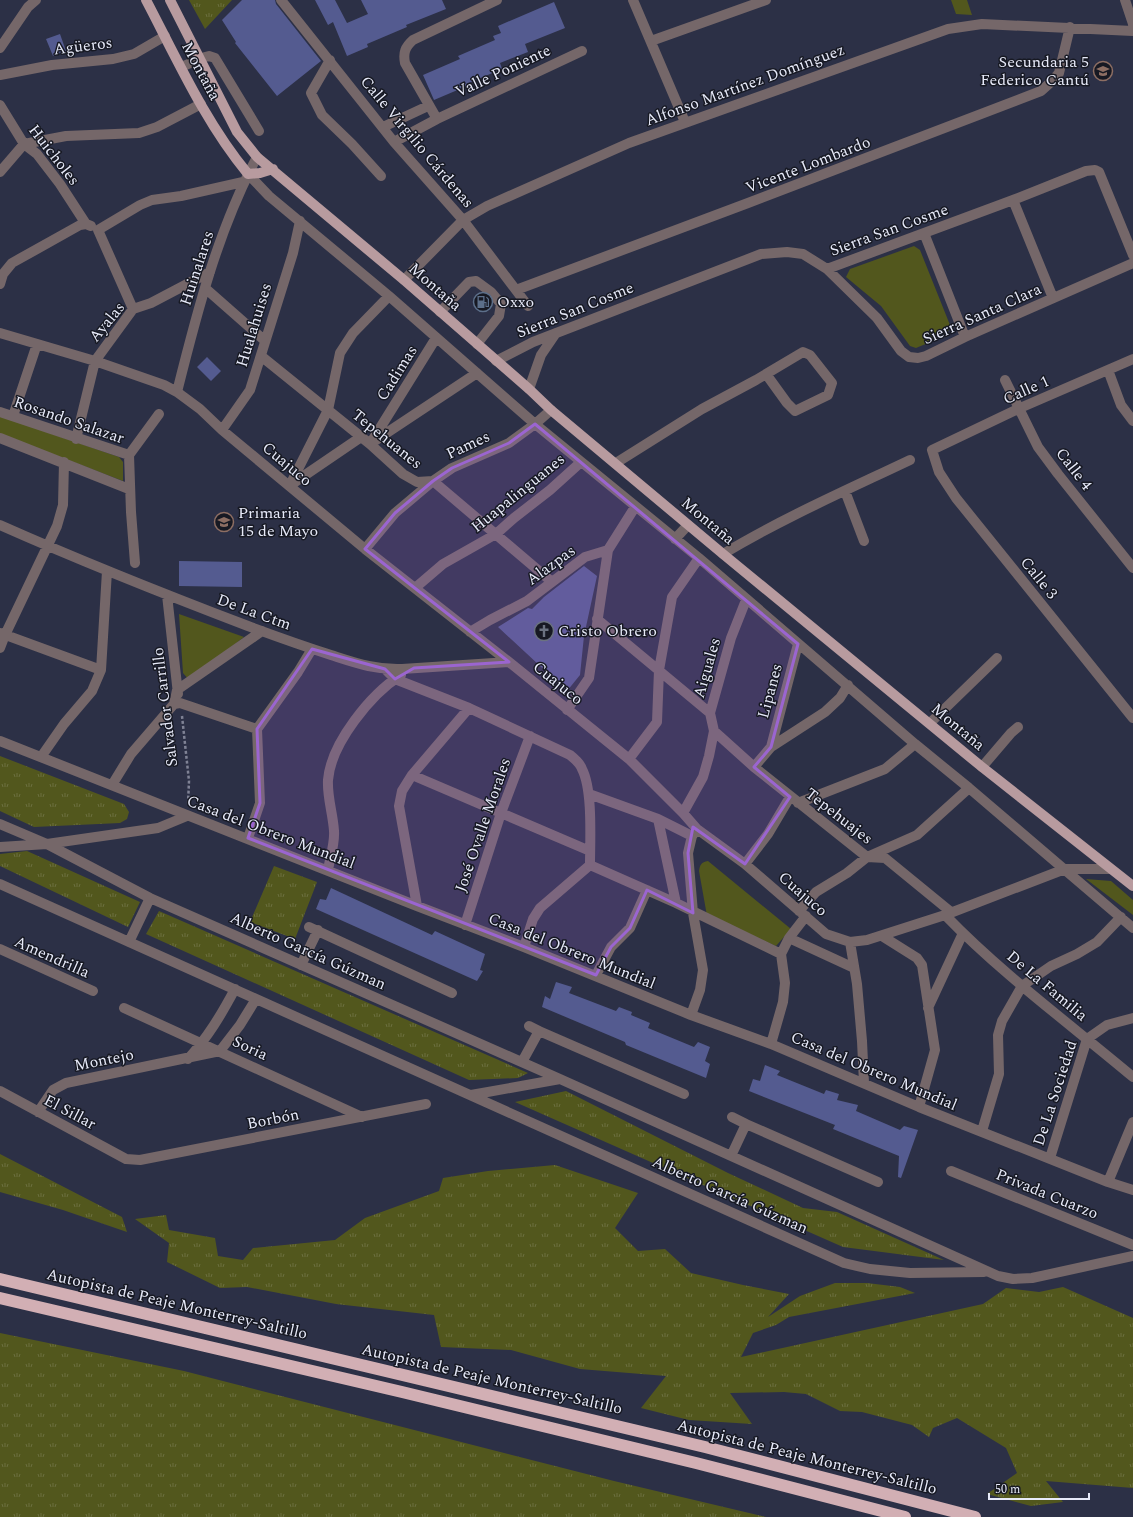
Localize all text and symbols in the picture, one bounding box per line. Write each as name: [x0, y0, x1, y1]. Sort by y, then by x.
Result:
street label: Agüeros: [52, 30, 114, 62]
street label: Montaña: [175, 37, 227, 105]
street label: Valle Poniente: [451, 38, 555, 104]
street label: Alfonso Martínez Domínguez: [642, 38, 848, 132]
place label: Secundaria 5 Federico Cantú: [980, 50, 1089, 92]
school or university icon: Secundaria 5 Federico Cantú: [1092, 60, 1114, 82]
street label: Calle Virgilio Cárdenas: [354, 71, 480, 213]
street label: Huicholes: [22, 119, 86, 191]
street label: Vicente Lombardo: [742, 130, 874, 200]
street label: Sierra San Cosme: [826, 197, 952, 263]
street label: Huinalares: [174, 227, 220, 309]
street label: Montaña: [403, 257, 467, 317]
street label: Sierra San Cosme: [513, 276, 637, 344]
street label: Sierra Santa Clara: [919, 277, 1045, 351]
street label: Hualahuises: [230, 280, 278, 370]
place label: Oxxo: [497, 290, 534, 314]
fuel station icon: Oxxo: [472, 291, 494, 313]
street label: Ayalas: [83, 296, 131, 348]
street label: Cadimas: [370, 340, 424, 406]
street label: Calle 1: [999, 369, 1053, 411]
street label: Rosando Salazar: [10, 390, 128, 450]
street label: Tepehuanes: [347, 403, 427, 475]
street label: Pames: [442, 424, 494, 466]
street label: Cuajuco: [257, 436, 317, 492]
street label: Calle 4: [1050, 442, 1098, 496]
street label: Huapalinguanes: [466, 447, 570, 539]
street label: Montaña: [676, 491, 740, 551]
place label: Primaria 15 de Mayo: [238, 501, 318, 543]
school or university icon: Primaria 15 de Mayo: [213, 511, 235, 533]
street label: Alazpas: [521, 539, 581, 591]
street label: Calle 3: [1014, 552, 1064, 604]
street label: De La Ctm: [214, 588, 295, 637]
place label: Cristo Obrero: [558, 619, 657, 643]
church icon: Cristo Obrero: [533, 620, 555, 642]
street label: Aiguales: [687, 635, 727, 701]
street label: Salvador Carrillo: [146, 646, 184, 768]
street label: Cuajuco: [528, 655, 588, 711]
street label: Lipanes: [751, 661, 789, 721]
street label: Montaña: [926, 697, 990, 757]
street label: José Ovalle Morales: [449, 755, 517, 895]
street label: Tepehuajes: [800, 782, 878, 850]
street label: Casa del Obrero Mundial: [183, 789, 359, 875]
street label: Cuajuco: [773, 866, 833, 922]
street label: Alberto García Gúzman: [226, 906, 390, 996]
street label: Casa del Obrero Mundial: [485, 906, 659, 996]
street label: Amendrilla: [10, 930, 94, 984]
street label: De La Familia: [1001, 945, 1093, 1027]
street label: Casa del Obrero Mundial: [787, 1025, 961, 1117]
street label: Soria: [228, 1029, 272, 1067]
street label: De La Sociedad: [1027, 1037, 1083, 1149]
street label: Montejo: [72, 1042, 136, 1078]
street label: El Sillar: [40, 1088, 100, 1136]
street label: Borbón: [245, 1102, 301, 1136]
street label: Alberto García Gúzman: [648, 1150, 812, 1240]
street label: Privada Cuarzo: [992, 1163, 1102, 1225]
street label: Autopista de Peaje Monterrey-Saltillo: [44, 1262, 310, 1346]
street label: Autopista de Peaje Monterrey-Saltillo: [359, 1337, 625, 1421]
street label: Autopista de Peaje Monterrey-Saltillo: [675, 1413, 939, 1501]
scale bar: [989, 1475, 1089, 1501]
text: 50 m: [995, 1480, 1020, 1499]

